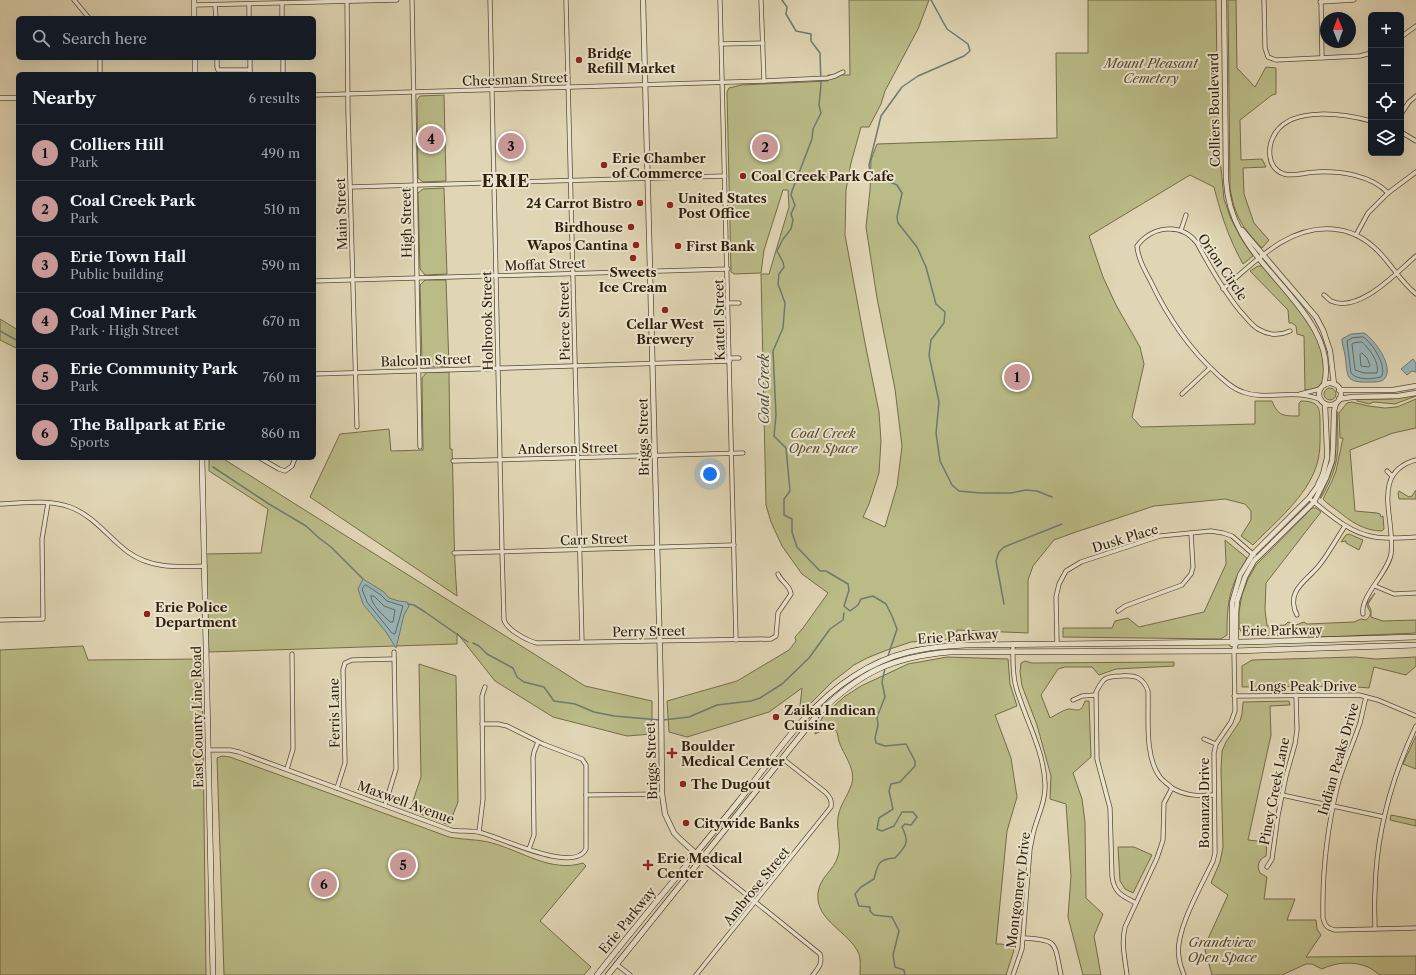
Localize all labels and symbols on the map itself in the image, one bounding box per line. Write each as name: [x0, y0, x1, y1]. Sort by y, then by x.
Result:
north arrow: [1320, 12, 1356, 48]
place label: Bridge Refill Market: [587, 45, 676, 76]
street label: Colliers Boulevard: [1205, 53, 1223, 167]
marker: Bridge Refill Market: [574, 55, 584, 65]
park label: Mount Pleasant Cemetery: [1102, 55, 1199, 86]
street label: Cheesman Street: [462, 69, 569, 89]
pin: 4: [418, 124, 444, 154]
pin: 3: [498, 131, 524, 161]
pin: 2: [752, 132, 778, 162]
place label: Erie Chamber of Commerce: [612, 150, 707, 181]
marker: Erie Chamber of Commerce: [599, 160, 609, 170]
place label: Coal Creek Park Cafe: [751, 168, 894, 184]
district label: ERIE: [482, 171, 530, 191]
marker: Coal Creek Park Cafe: [738, 171, 748, 181]
street label: Main Street: [332, 177, 350, 250]
street label: High Street: [397, 187, 415, 258]
place label: United States Post Office: [678, 190, 767, 221]
place label: 24 Carrot Bistro: [526, 195, 632, 211]
marker: 24 Carrot Bistro: [635, 198, 645, 208]
marker: United States Post Office: [665, 200, 675, 210]
place label: Birdhouse: [554, 219, 623, 235]
marker: Birdhouse: [626, 222, 636, 232]
street label: Orion Circle: [1195, 231, 1251, 303]
place label: Wapos Cantina: [526, 237, 628, 253]
place label: First Bank: [686, 238, 755, 254]
marker: Wapos Cantina: [631, 240, 641, 250]
marker: First Bank: [673, 241, 683, 251]
marker: Sweets Ice Cream: [628, 253, 638, 263]
street label: Moffat Street: [504, 255, 586, 273]
place label: Sweets Ice Cream: [599, 264, 667, 295]
street label: Holbrook Street: [478, 271, 496, 371]
street label: Kattell Street: [710, 279, 728, 361]
street label: Pierce Street: [555, 281, 573, 361]
marker: Cellar West Brewery: [660, 305, 670, 315]
place label: Cellar West Brewery: [626, 316, 704, 347]
street label: Balcolm Street: [380, 350, 472, 370]
water label: Coal Creek: [755, 353, 773, 424]
pin: 1: [1004, 362, 1030, 392]
street label: Briggs Street: [634, 397, 652, 476]
park label: Coal Creek Open Space: [788, 425, 858, 456]
street label: Anderson Street: [517, 439, 619, 457]
your location: [700, 464, 720, 484]
street label: Dusk Place: [1090, 520, 1160, 556]
street label: Carr Street: [560, 530, 629, 548]
place label: Erie Police Department: [155, 599, 237, 630]
marker: Erie Police Department: [142, 609, 152, 619]
street label: Erie Parkway: [1241, 621, 1324, 639]
street label: Perry Street: [612, 622, 686, 640]
street label: Erie Parkway: [917, 625, 1000, 647]
street label: East County Line Road: [188, 646, 206, 788]
street label: Ferris Lane: [325, 678, 343, 748]
street label: Longs Peak Drive: [1249, 678, 1357, 694]
street label: Indian Peaks Drive: [1314, 701, 1362, 817]
place label: Zaika Indican Cuisine: [784, 702, 876, 733]
marker: Zaika Indican Cuisine: [771, 712, 781, 722]
street label: Briggs Street: [642, 721, 660, 800]
street label: Piney Creek Lane: [1256, 736, 1292, 846]
place label: Boulder Medical Center: [681, 738, 785, 769]
marker: Boulder Medical Center: [666, 747, 678, 759]
street label: Bonanza Drive: [1196, 758, 1212, 848]
place label: The Dugout: [691, 776, 771, 792]
street label: Maxwell Avenue: [355, 777, 457, 827]
marker: The Dugout: [678, 779, 688, 789]
place label: Citywide Banks: [694, 815, 800, 831]
marker: Citywide Banks: [681, 818, 691, 828]
street label: Montgomery Drive: [1003, 831, 1033, 949]
street label: Ambrose Street: [719, 843, 793, 929]
pin: 5: [390, 850, 416, 880]
place label: Erie Medical Center: [657, 850, 743, 881]
marker: Erie Medical Center: [642, 859, 654, 871]
pin: 6: [311, 869, 337, 899]
street label: Erie Parkway: [595, 883, 659, 957]
park label: Grandview Open Space: [1187, 934, 1257, 965]

